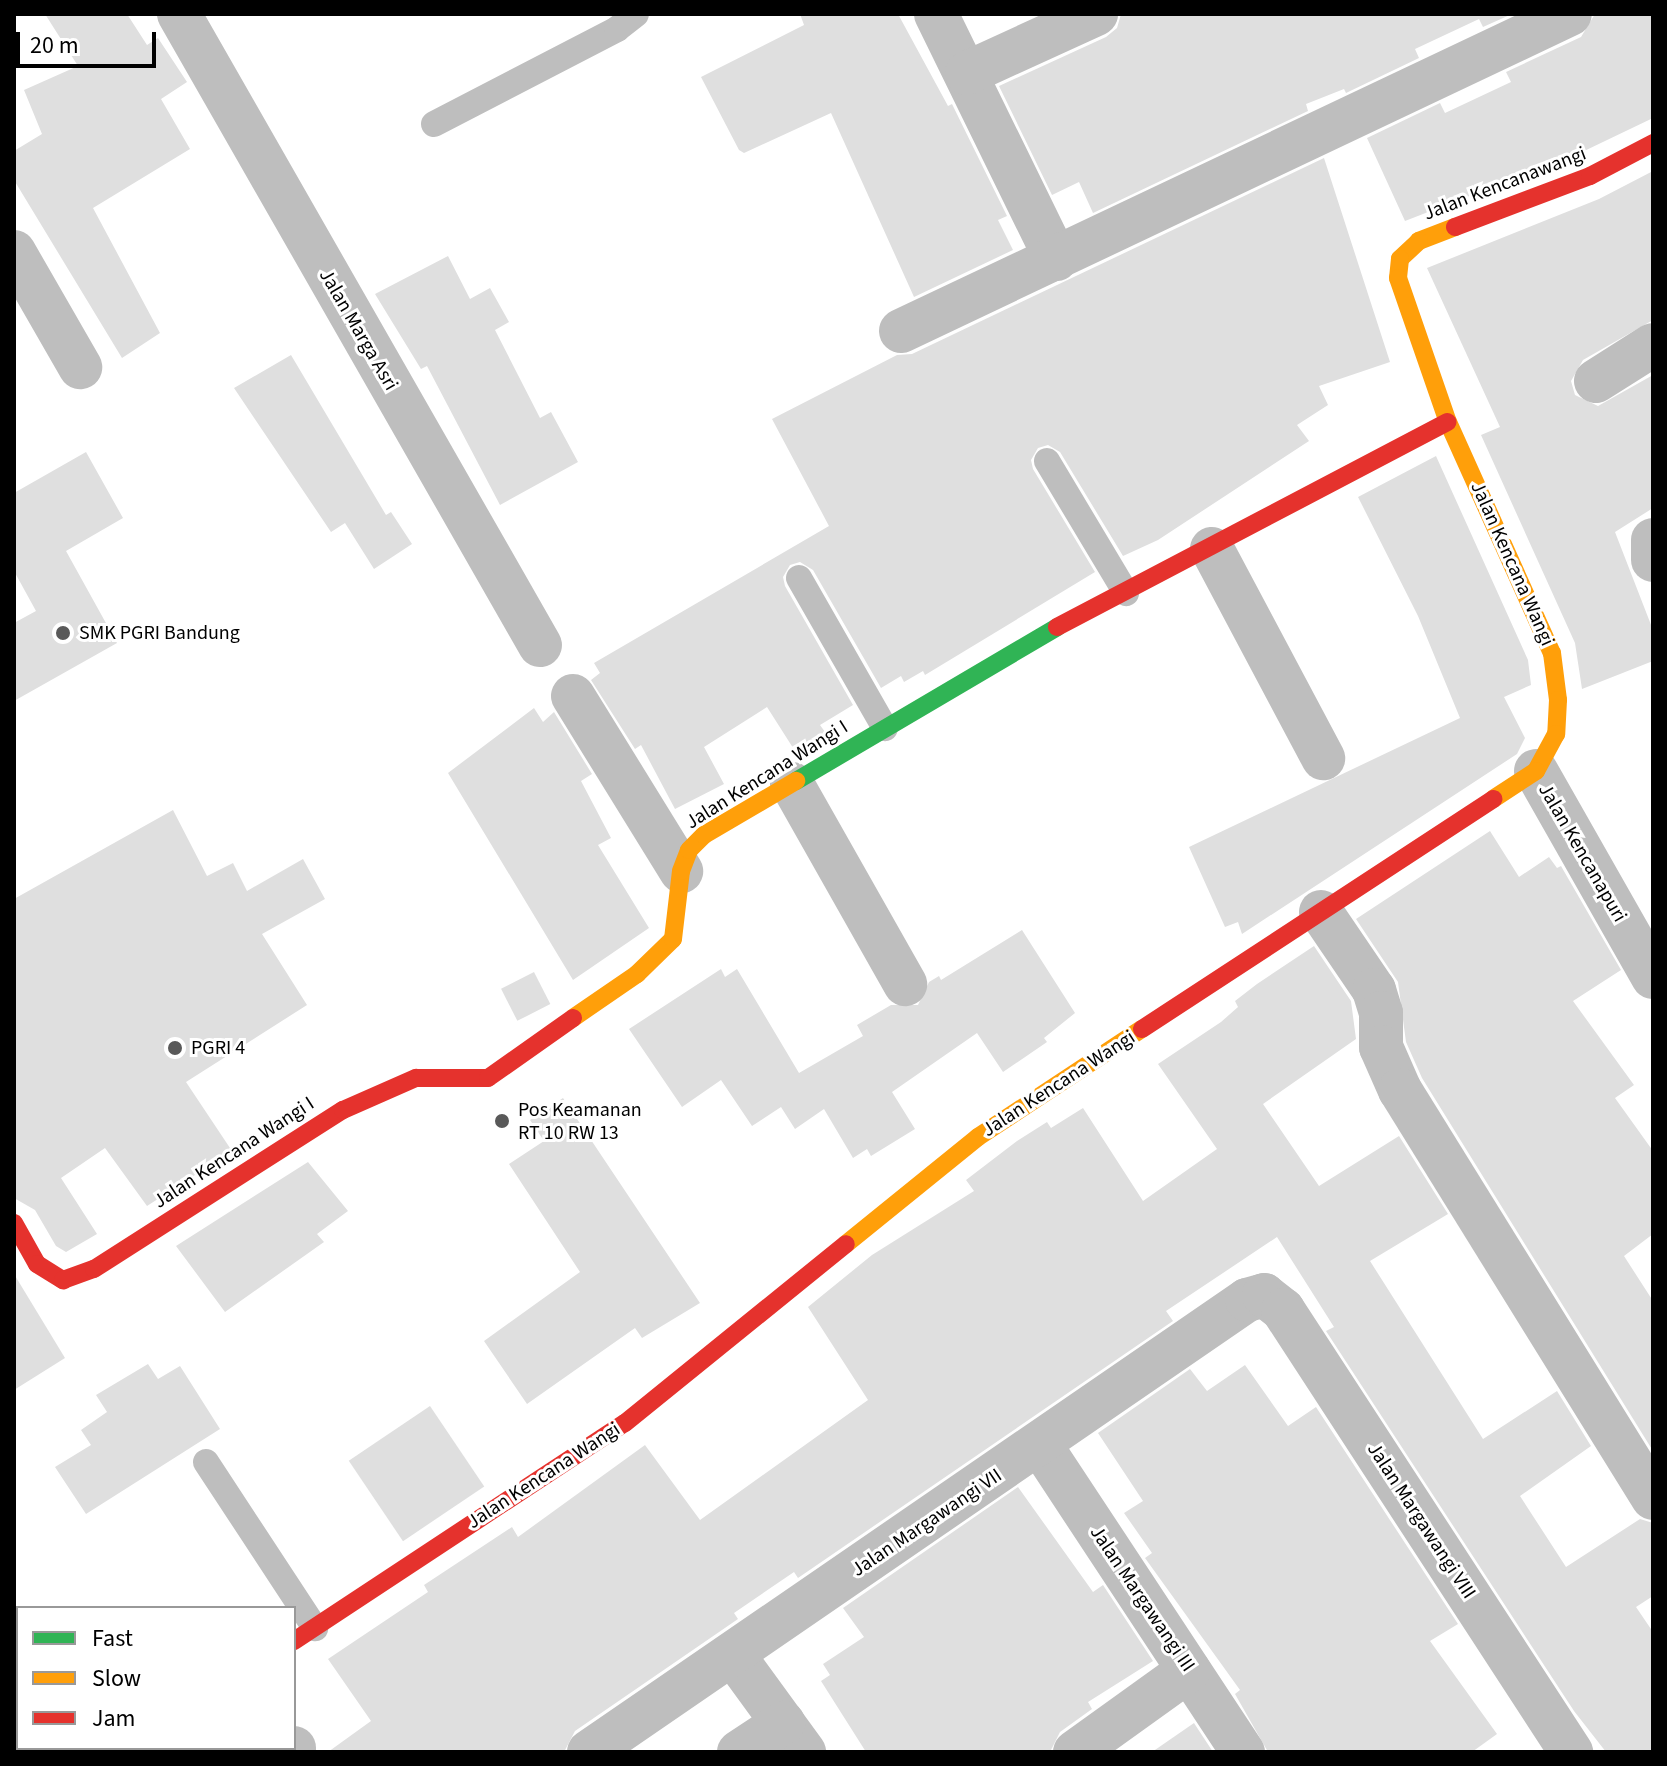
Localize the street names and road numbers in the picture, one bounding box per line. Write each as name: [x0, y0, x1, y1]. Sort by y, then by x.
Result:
street label: Jalan Kencanawangi: [1420, 142, 1590, 226]
street label: Jalan Marga Asri: [313, 265, 403, 395]
street label: Jalan Kencana Wangi: [1465, 478, 1559, 650]
street label: Jalan Kencana Wangi I: [681, 715, 853, 835]
street label: Jalan Kencanapuri: [1533, 779, 1631, 927]
street label: Jalan Kencana Wangi: [978, 1026, 1140, 1142]
street label: Jalan Kencana Wangi I: [149, 1092, 319, 1214]
street label: Jalan Kencana Wangi: [463, 1418, 625, 1534]
street label: Jalan Margawangi VIII: [1362, 1438, 1480, 1604]
street label: Jalan Margawangi VII: [847, 1464, 1007, 1582]
street label: Jalan Margawangi III: [1084, 1521, 1200, 1677]

